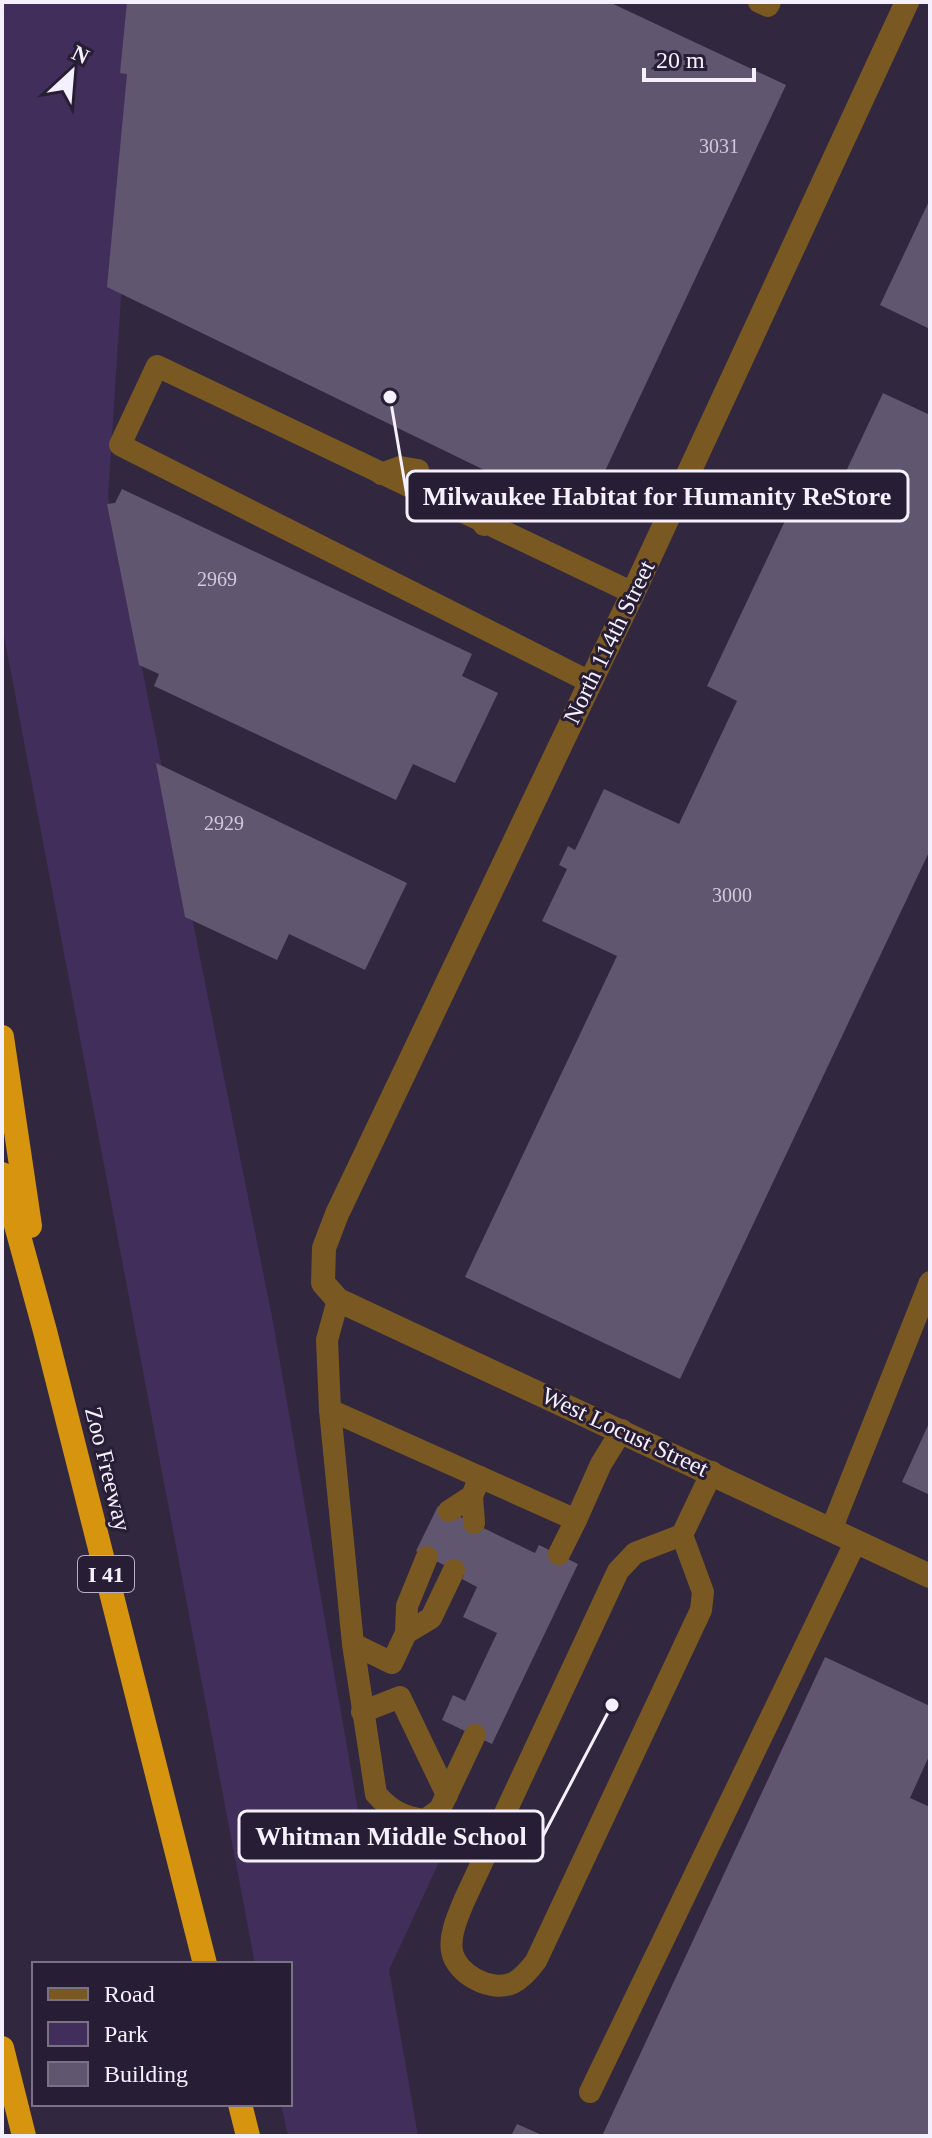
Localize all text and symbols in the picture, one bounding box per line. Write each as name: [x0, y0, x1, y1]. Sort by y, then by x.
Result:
north arrow: [32, 32, 112, 112]
scale bar: [644, 32, 754, 82]
text: N: [68, 40, 93, 69]
text: 20 m: [656, 47, 705, 73]
house number: 3031: [699, 135, 739, 157]
callout: Milwaukee Habitat for Humanity ReStore: [407, 471, 908, 521]
text: Milwaukee Habitat for Humanity ReStore: [423, 482, 891, 511]
street label: North 114th Street: [558, 556, 660, 728]
house number: 2969: [197, 568, 237, 590]
house number: 2929: [204, 812, 244, 834]
house number: 3000: [712, 884, 752, 906]
street label: West Locust Street: [538, 1382, 713, 1482]
street label: Zoo Freeway: [80, 1404, 136, 1534]
road number: I 41: [78, 1556, 134, 1592]
callout: Whitman Middle School: [239, 1811, 543, 1861]
text: Whitman Middle School: [255, 1822, 527, 1851]
legend: [32, 1962, 292, 2106]
text: Road: [104, 1981, 155, 2007]
text: Park: [104, 2021, 148, 2047]
text: Building: [104, 2061, 188, 2087]

